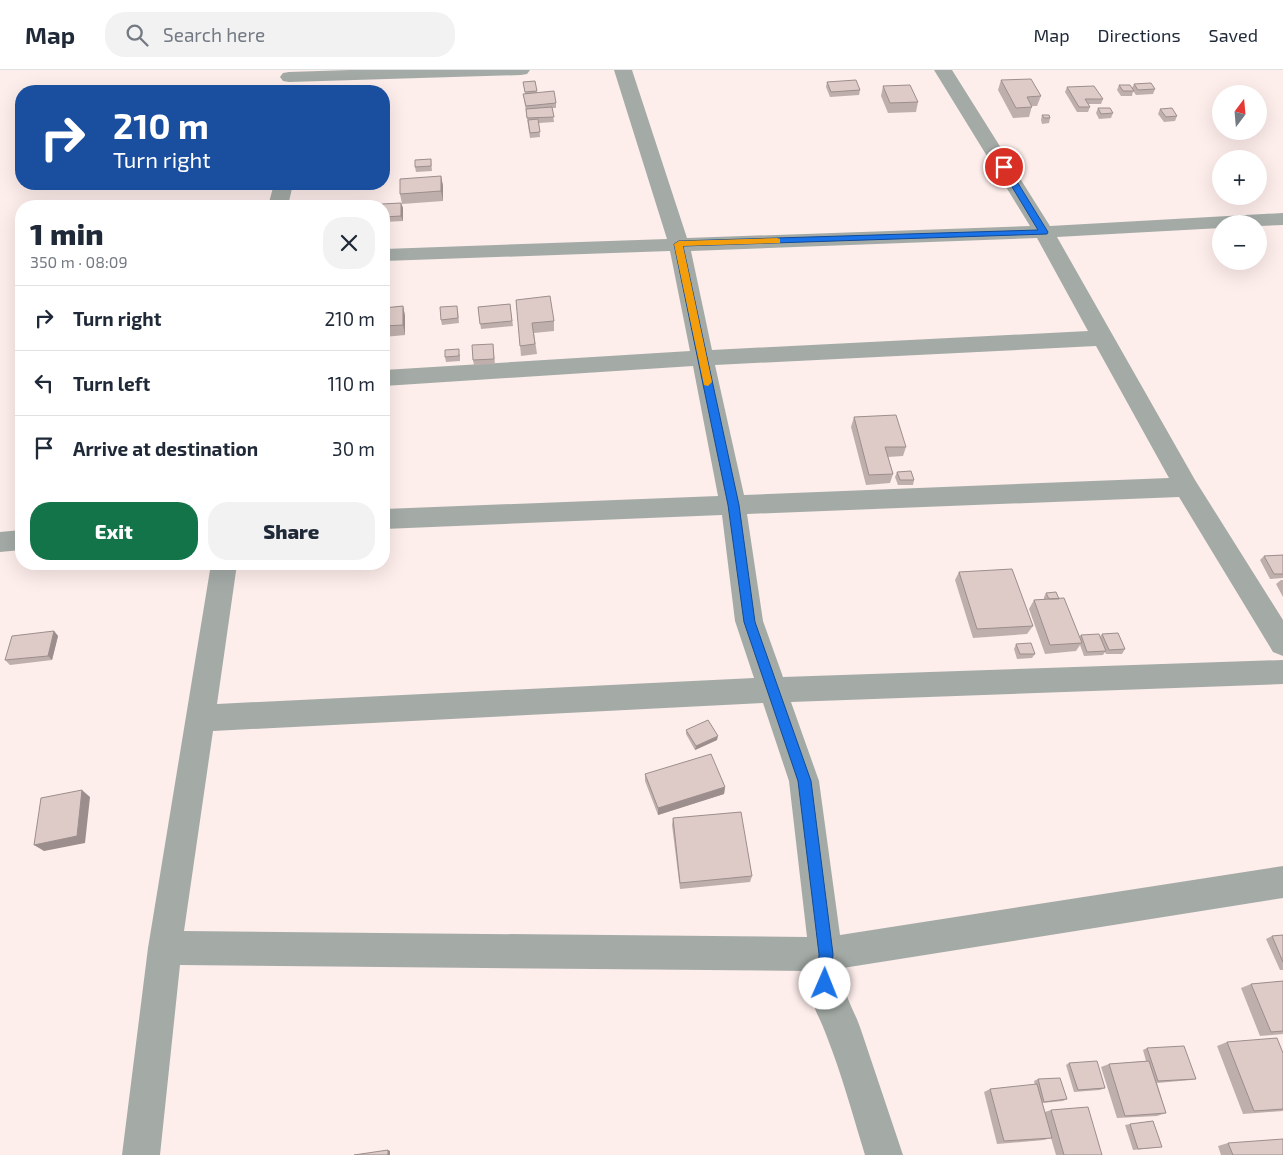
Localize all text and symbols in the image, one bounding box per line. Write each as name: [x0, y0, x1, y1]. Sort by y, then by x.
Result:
search box: [105, 12, 455, 57]
text: Map: [25, 20, 75, 49]
icon: search: [123, 21, 151, 49]
text: Search here: [163, 23, 265, 46]
text: Map: [1033, 24, 1070, 46]
text: Directions: [1098, 24, 1181, 46]
text: Saved: [1209, 24, 1258, 46]
north arrow: [1212, 85, 1268, 140]
map controls: [1212, 85, 1267, 270]
text: 210 m: [113, 104, 209, 146]
icon: right: [30, 105, 95, 170]
text: Turn right: [113, 146, 211, 172]
pin: [983, 146, 1025, 188]
button: +: [1212, 150, 1267, 205]
icon: arrive: [990, 153, 1018, 181]
text: 1 min: [30, 215, 104, 251]
button: −: [1212, 215, 1267, 270]
button: close: [323, 217, 375, 269]
text: 350 m · 08:09: [30, 252, 128, 271]
icon: right: [30, 304, 58, 332]
text: Turn right: [73, 307, 161, 330]
text: 210 m: [324, 307, 375, 330]
icon: left: [30, 369, 58, 397]
text: Turn left: [73, 372, 150, 395]
text: 110 m: [328, 372, 375, 395]
icon: arrive: [30, 434, 58, 462]
text: Arrive at destination: [73, 437, 258, 460]
text: 30 m: [332, 437, 375, 460]
button: Exit: [30, 502, 198, 560]
button: Share: [208, 502, 375, 560]
position arrow: [798, 957, 850, 1009]

